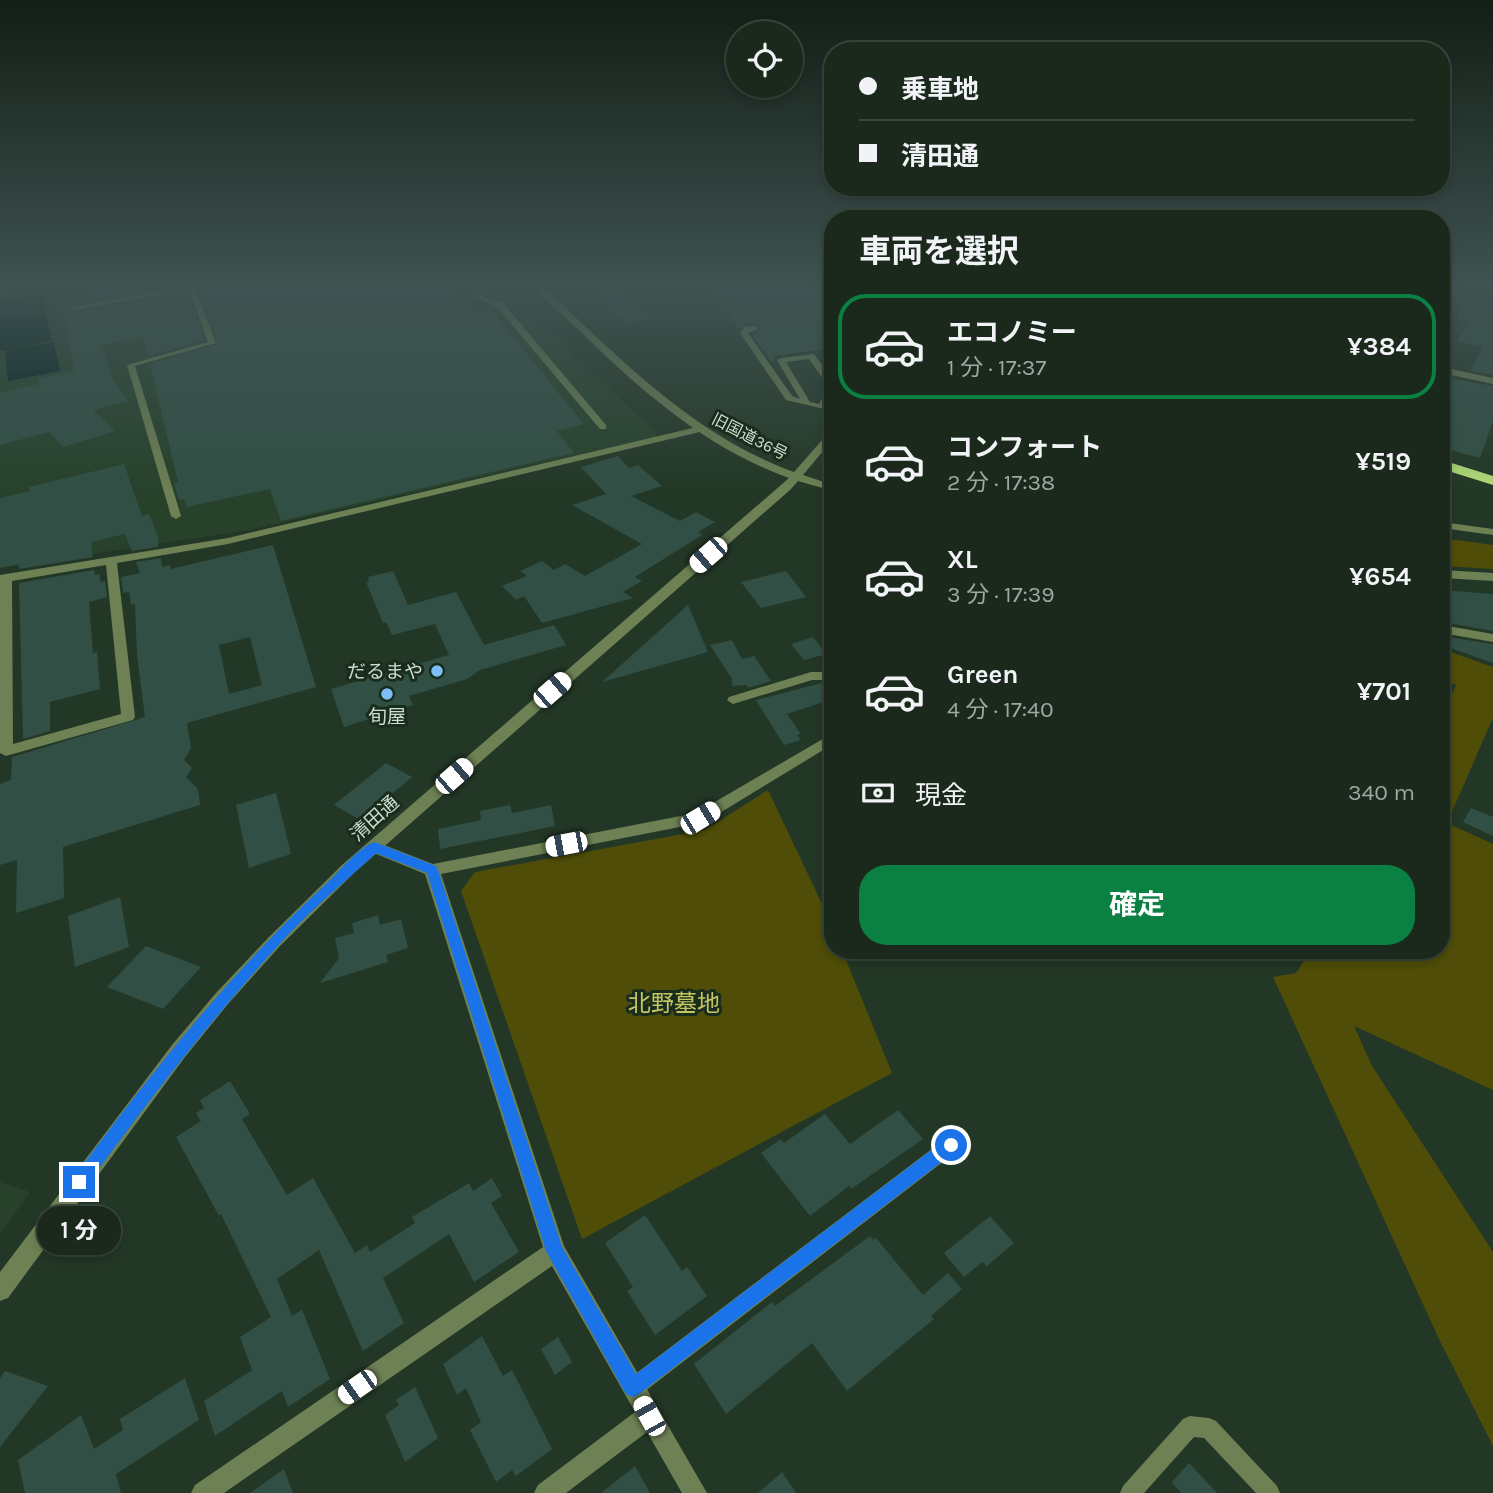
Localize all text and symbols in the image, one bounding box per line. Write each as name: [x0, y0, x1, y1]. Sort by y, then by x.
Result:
map controls: [726, 21, 803, 98]
button: locate: [726, 21, 803, 98]
text: 乗車地: [901, 74, 979, 105]
text: 清田通: [901, 141, 979, 172]
text: 車両を選択: [859, 233, 1019, 270]
icon: car: [863, 315, 926, 378]
text: エコノミー: [947, 317, 1077, 348]
text: ¥384: [1347, 331, 1411, 362]
text: 1 分 · 17:37: [947, 354, 1046, 381]
street label: 旧国道36号: [709, 409, 791, 464]
icon: car: [863, 430, 926, 493]
text: コンフォート: [947, 432, 1102, 463]
text: ¥519: [1355, 446, 1411, 477]
text: 2 分 · 17:38: [947, 469, 1055, 496]
car: [686, 533, 731, 577]
text: XL: [947, 544, 978, 575]
icon: car: [863, 545, 926, 608]
text: ¥654: [1349, 561, 1411, 592]
text: 3 分 · 17:39: [947, 581, 1055, 608]
text: Green: [947, 659, 1019, 690]
icon: car: [863, 660, 926, 723]
place label: だるまや: [347, 661, 423, 683]
marker: だるまや: [429, 663, 445, 679]
car: [530, 668, 575, 712]
text: ¥701: [1357, 676, 1411, 707]
marker: 旬屋: [379, 686, 395, 702]
text: 4 分 · 17:40: [947, 696, 1054, 723]
place label: 旬屋: [368, 706, 406, 728]
car: [432, 754, 477, 798]
icon: cash: [859, 774, 897, 812]
text: 340 m: [1348, 779, 1415, 806]
text: 現金: [915, 780, 967, 811]
street label: 清田通: [346, 791, 403, 846]
car: [677, 798, 724, 838]
car: [544, 830, 589, 858]
button: 確定: [859, 865, 1415, 945]
park label: 北野墓地: [628, 990, 720, 1017]
route start: [935, 1129, 967, 1161]
route end: [63, 1166, 95, 1198]
callout: 1 分: [37, 1206, 121, 1256]
text: 1 分: [60, 1217, 98, 1244]
car: [334, 1366, 381, 1408]
car: [630, 1393, 669, 1439]

